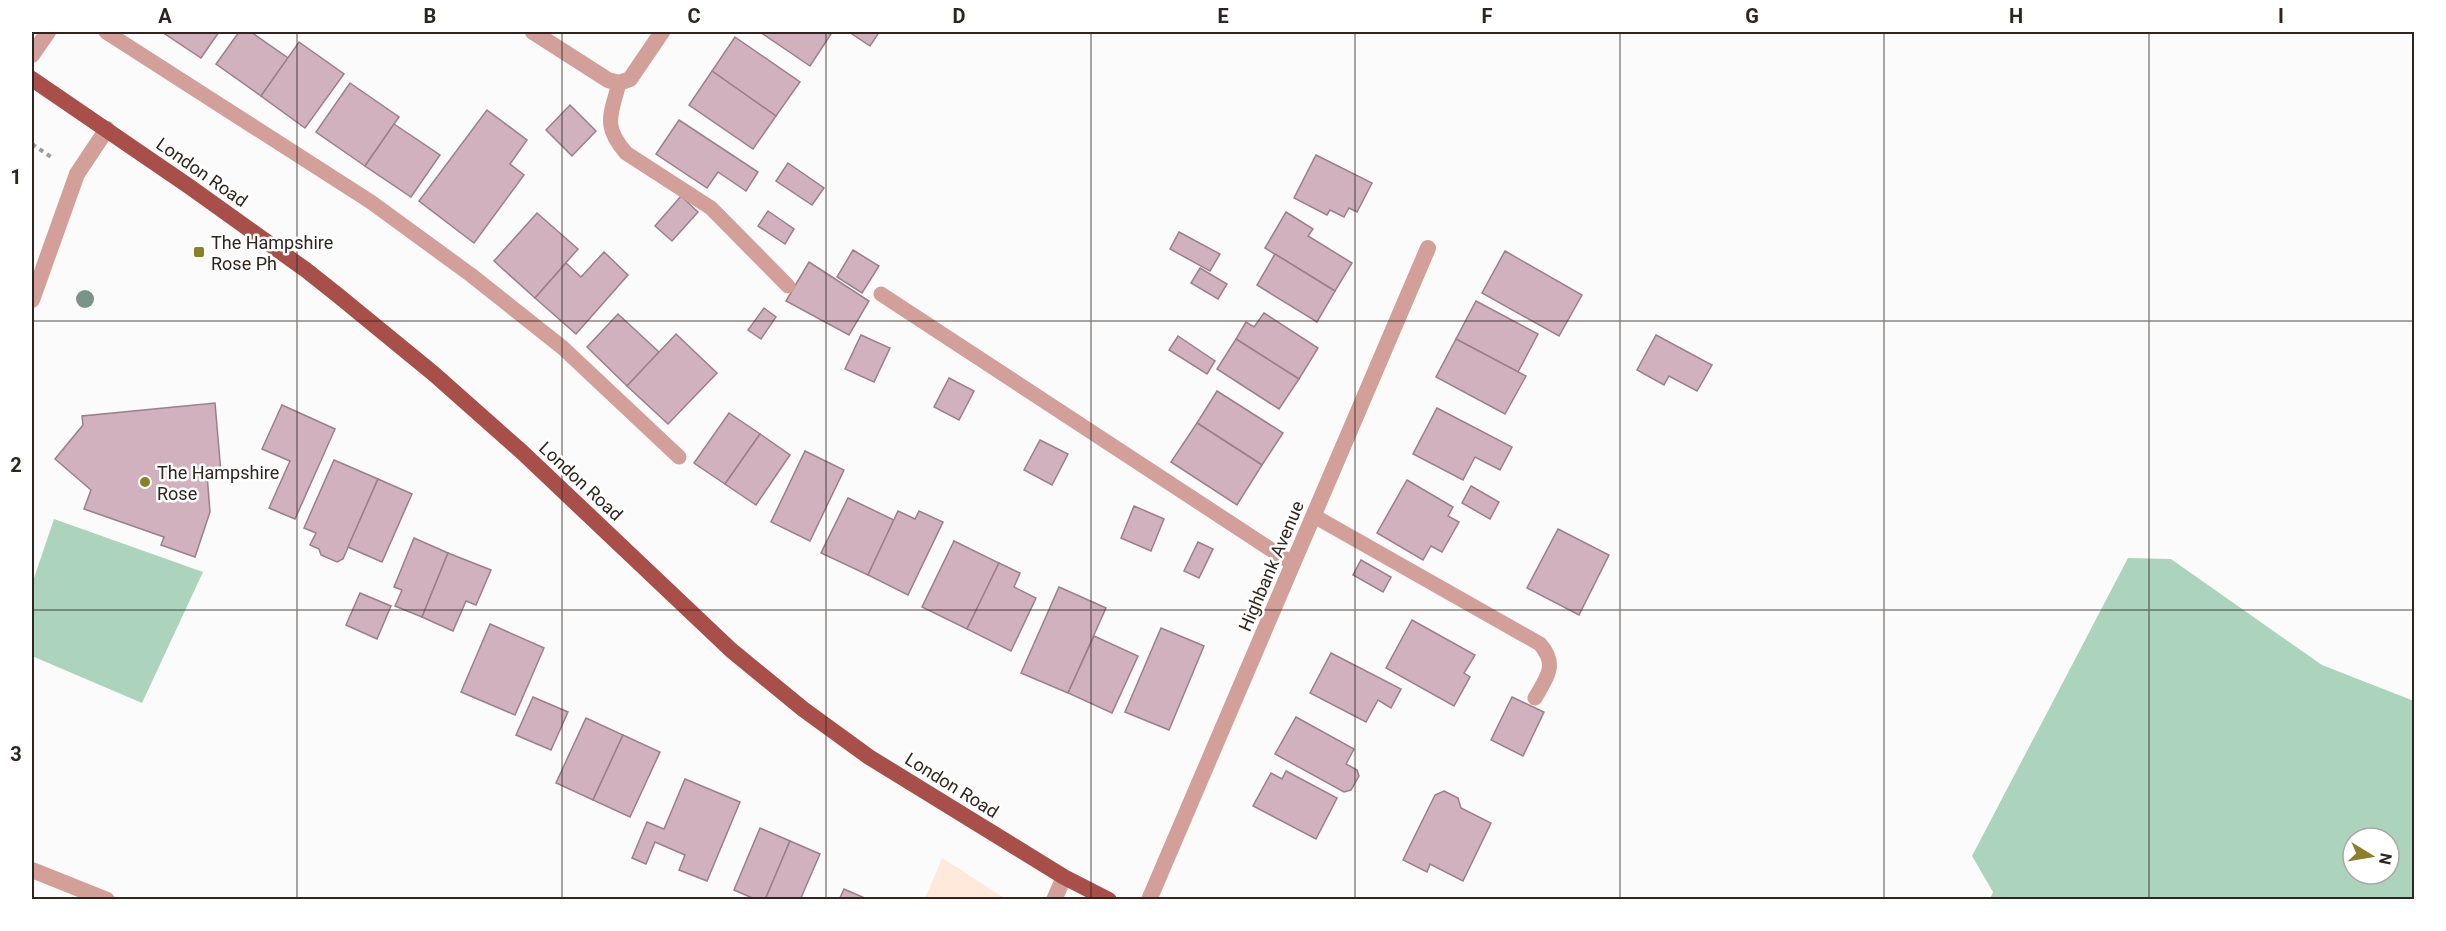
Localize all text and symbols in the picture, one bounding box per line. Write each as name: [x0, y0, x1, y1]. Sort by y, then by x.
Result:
text: A: [158, 4, 172, 28]
text: B: [424, 4, 436, 28]
text: C: [687, 4, 701, 28]
text: D: [953, 4, 966, 28]
text: E: [1217, 4, 1229, 28]
text: F: [1482, 4, 1493, 28]
text: G: [1745, 4, 1759, 28]
text: H: [2009, 4, 2023, 28]
text: I: [2278, 4, 2284, 28]
street label: London Road: [153, 133, 251, 211]
text: 1: [10, 165, 22, 189]
place label: The Hampshire Rose Ph: [211, 232, 333, 274]
marker: The Hampshire Rose Ph: [192, 245, 206, 259]
street label: London Road: [535, 437, 627, 525]
text: 2: [10, 453, 22, 477]
place label: The Hampshire Rose: [157, 462, 279, 504]
marker: The Hampshire Rose: [138, 475, 152, 489]
street label: Highbank Avenue: [1234, 498, 1308, 634]
text: 3: [10, 742, 22, 766]
street label: London Road: [901, 748, 1003, 822]
north arrow: [2341, 826, 2401, 886]
text: N: [2375, 851, 2396, 866]

